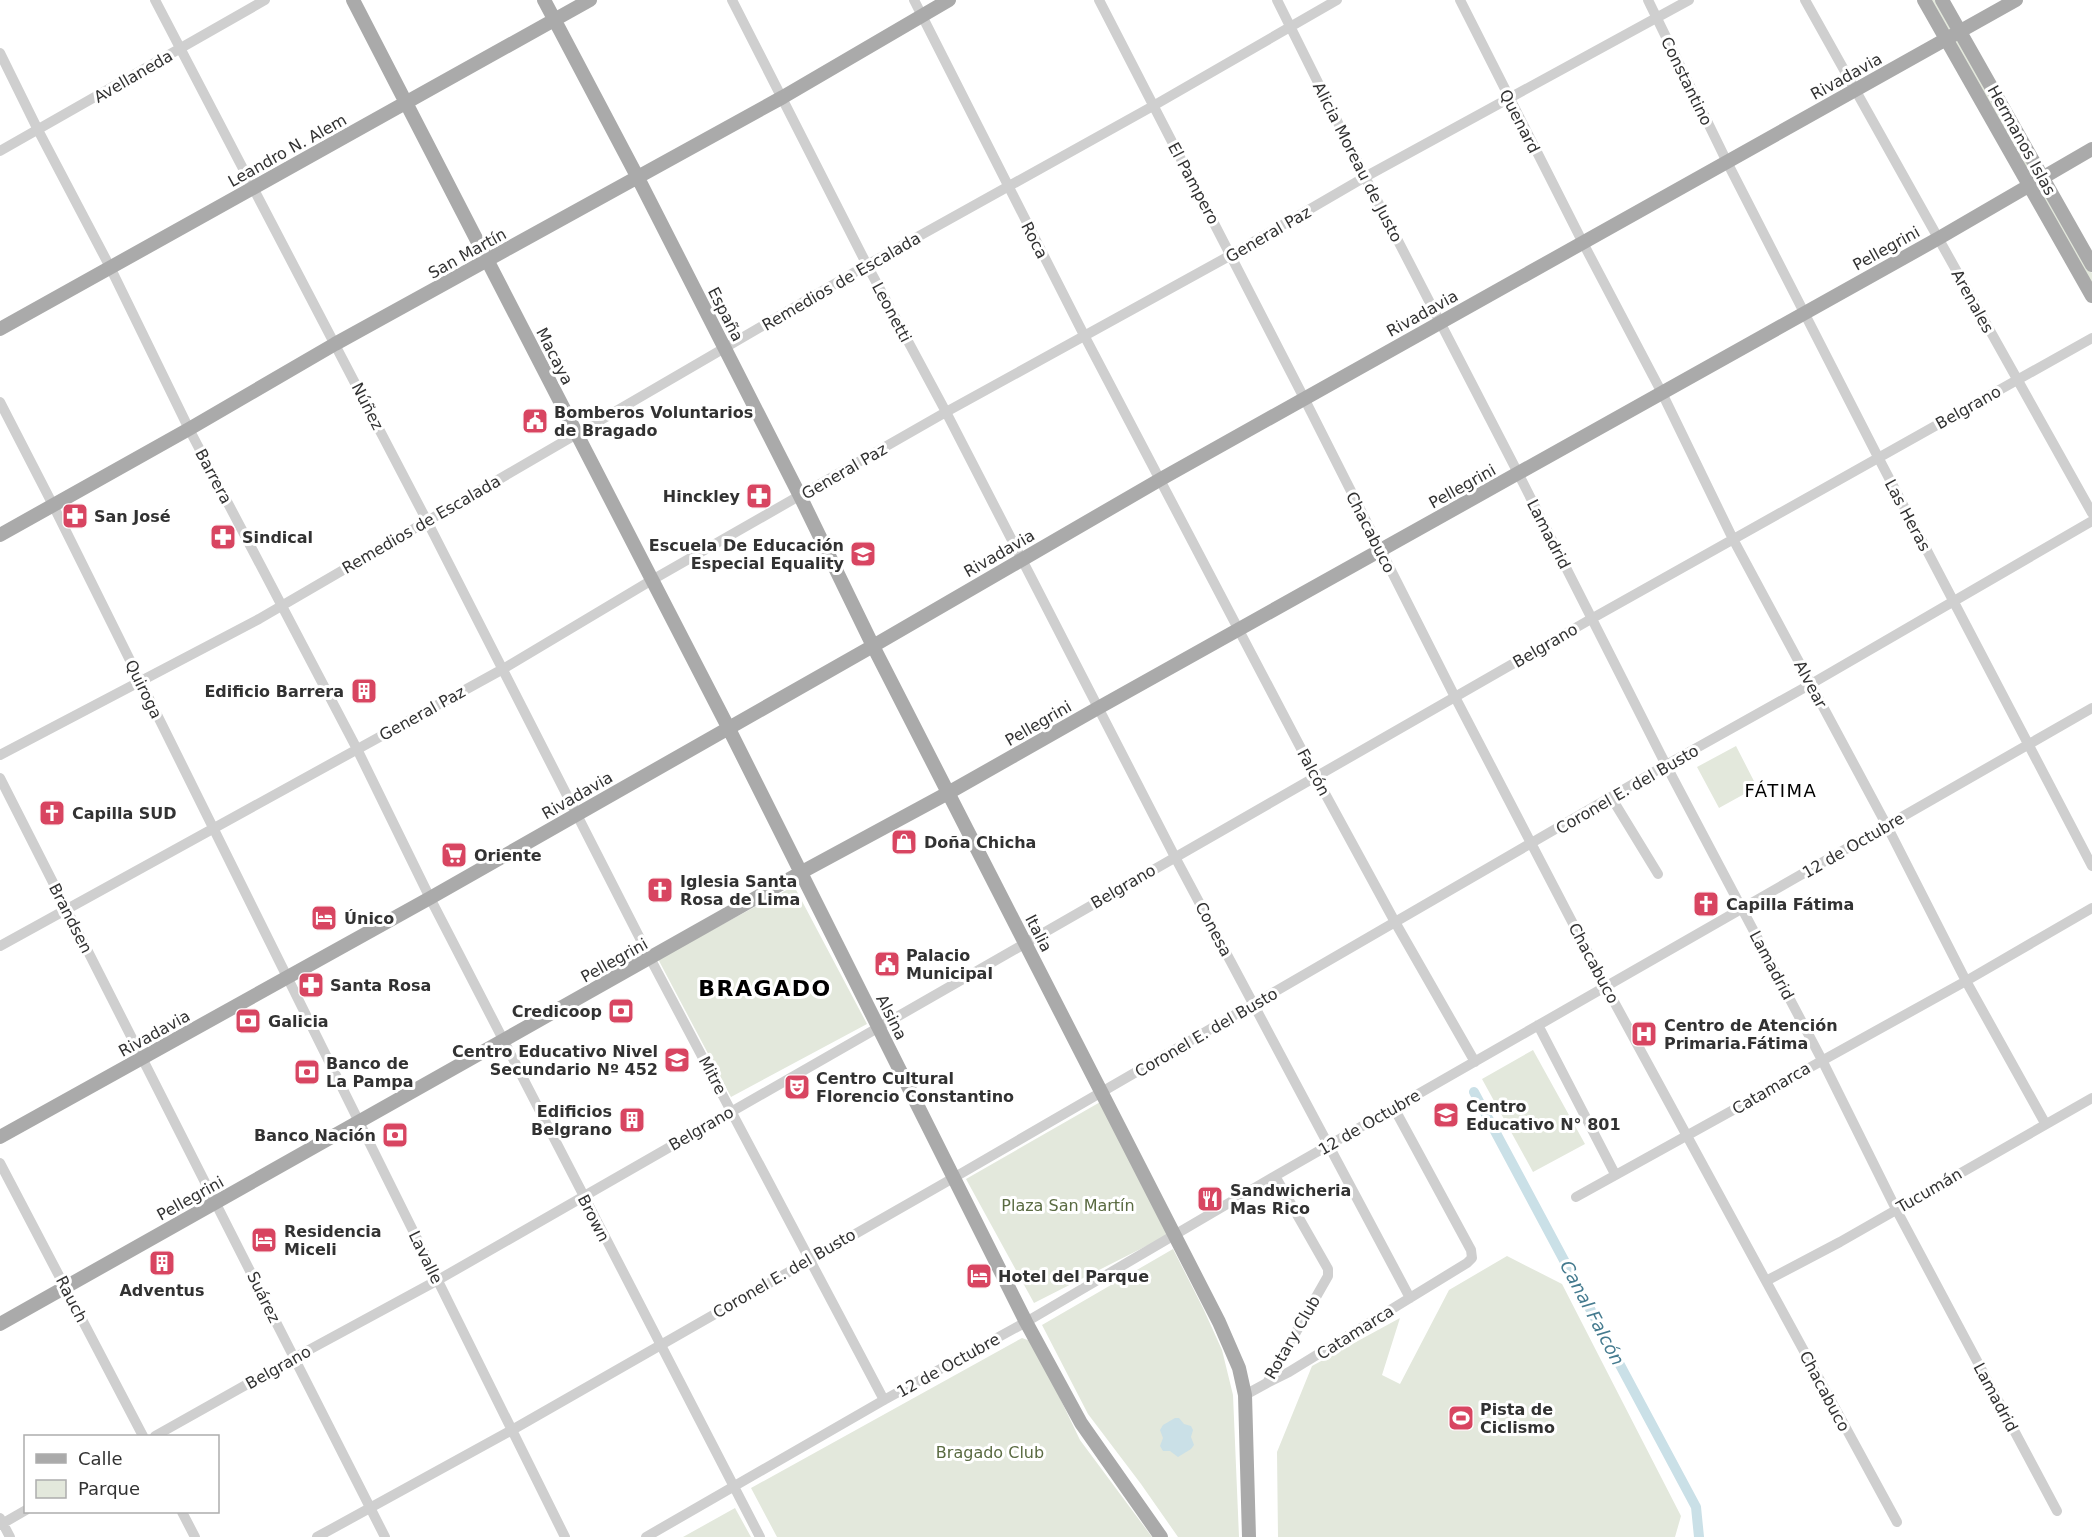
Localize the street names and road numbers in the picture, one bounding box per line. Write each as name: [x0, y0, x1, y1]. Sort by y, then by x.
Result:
street label: Constantino: [1657, 34, 1716, 129]
street label: Avellaneda: [90, 46, 176, 107]
street label: Rivadavia: [1807, 49, 1885, 104]
street label: Alicia Moreau de Justo: [1309, 79, 1406, 245]
street label: Hermanos Islas: [1984, 82, 2060, 198]
street label: Quenard: [1495, 86, 1544, 156]
street label: Leandro N. Alem: [225, 110, 350, 191]
street label: El Pampero: [1164, 139, 1223, 227]
street label: General Paz: [1222, 202, 1314, 266]
street label: Roca: [1017, 219, 1052, 262]
street label: Pellegrini: [1850, 222, 1923, 275]
street label: San Martín: [425, 224, 510, 283]
street label: Remedios de Escalada: [759, 228, 924, 335]
street label: Arenales: [1947, 266, 1998, 336]
street label: Leonetti: [868, 279, 915, 346]
street label: España: [704, 284, 747, 345]
street label: Rivadavia: [1383, 286, 1461, 341]
street label: Macaya: [532, 325, 577, 388]
street label: Núñez: [348, 379, 387, 433]
street label: Belgrano: [1932, 382, 2004, 433]
street label: General Paz: [798, 439, 890, 503]
street label: Barrera: [191, 445, 236, 507]
street label: Pellegrini: [1426, 460, 1499, 513]
street label: Remedios de Escalada: [339, 471, 504, 578]
street label: Las Heras: [1881, 476, 1934, 554]
street label: Chacabuco: [1342, 488, 1399, 576]
street label: Lamadrid: [1523, 496, 1574, 572]
street label: Rivadavia: [961, 526, 1038, 581]
street label: Belgrano: [1509, 619, 1581, 672]
street label: Quiroga: [121, 657, 166, 722]
street label: Alvear: [1790, 657, 1831, 712]
street label: General Paz: [376, 682, 469, 745]
street label: Pellegrini: [1002, 697, 1075, 750]
street label: Coronel E. del Busto: [1552, 741, 1702, 838]
street label: Falcón: [1293, 745, 1334, 799]
street label: Rivadavia: [539, 768, 616, 823]
street label: 12 de Octubre: [1799, 809, 1908, 882]
street label: Belgrano: [1087, 860, 1159, 913]
street label: Brandsen: [45, 880, 96, 956]
street label: Conesa: [1191, 899, 1236, 960]
street label: Italia: [1021, 911, 1056, 955]
street label: Chacabuco: [1564, 920, 1623, 1007]
street label: Lamadrid: [1745, 927, 1798, 1003]
street label: Pellegrini: [578, 934, 651, 987]
street label: Coronel E. del Busto: [1131, 984, 1281, 1081]
street label: Alsina: [872, 991, 911, 1043]
street label: Rivadavia: [115, 1006, 193, 1061]
street label: Mitre: [695, 1053, 730, 1098]
street label: Catamarca: [1729, 1058, 1814, 1118]
street label: 12 de Octubre: [1315, 1086, 1424, 1159]
street label: Belgrano: [665, 1102, 737, 1155]
street label: Tucumán: [1892, 1164, 1965, 1217]
street label: Pellegrini: [154, 1172, 227, 1225]
street label: Brown: [574, 1192, 613, 1245]
street label: Coronel E. del Busto: [709, 1225, 859, 1322]
street label: Lavalle: [405, 1228, 447, 1287]
street label: Suárez: [243, 1269, 284, 1326]
street label: Rauch: [52, 1273, 91, 1326]
street label: Rotary Club: [1261, 1292, 1324, 1382]
street label: Catamarca: [1313, 1301, 1397, 1364]
street label: 12 de Octubre: [894, 1329, 1003, 1402]
street label: Belgrano: [242, 1342, 314, 1393]
street label: Chacabuco: [1795, 1348, 1854, 1435]
street label: Lamadrid: [1969, 1359, 2022, 1435]

